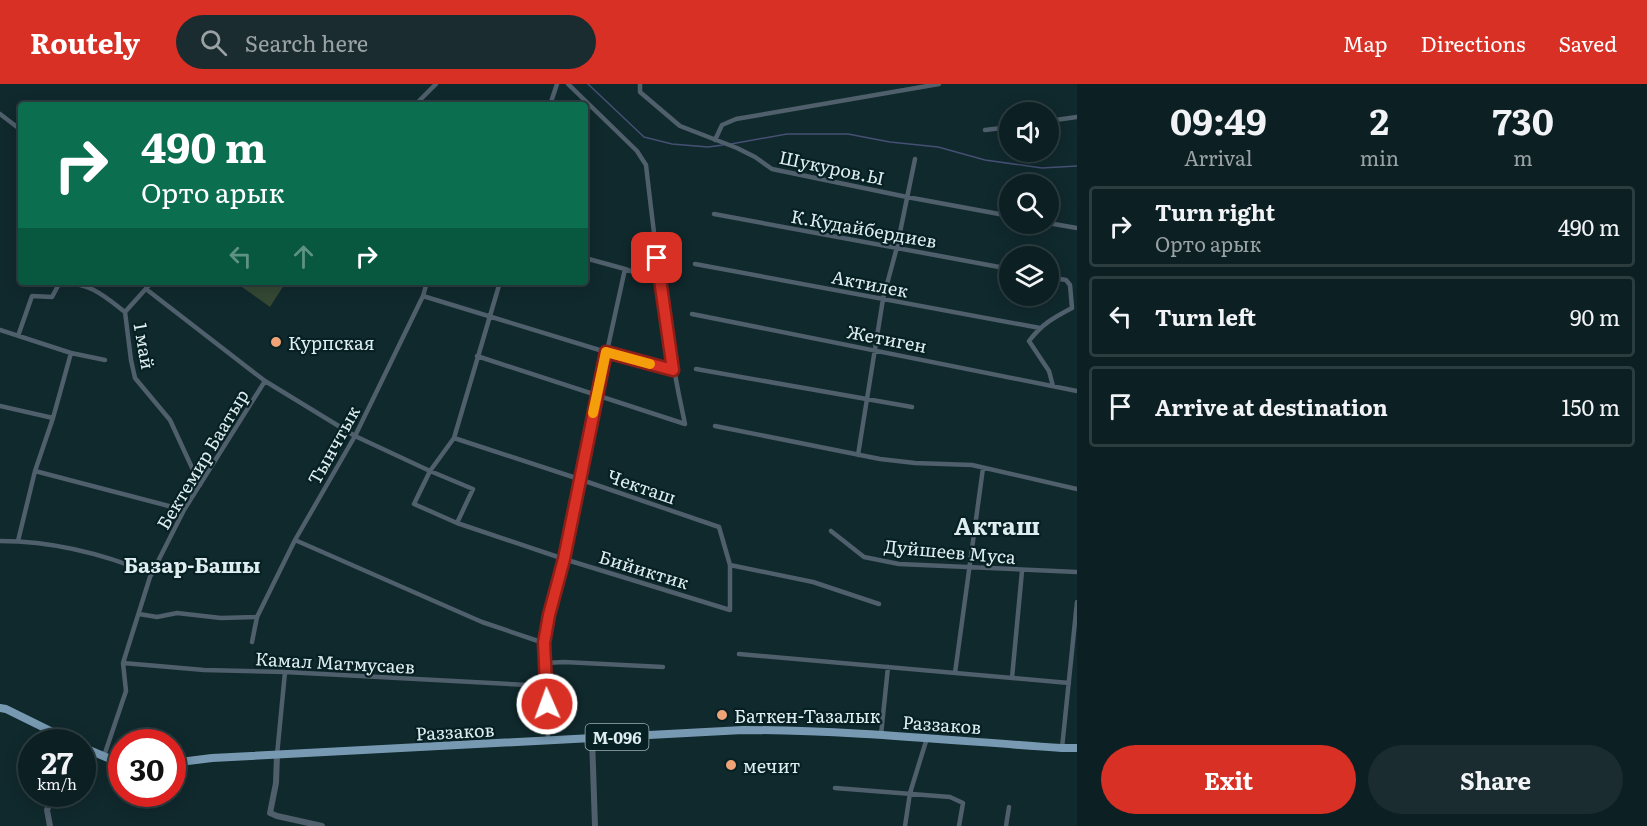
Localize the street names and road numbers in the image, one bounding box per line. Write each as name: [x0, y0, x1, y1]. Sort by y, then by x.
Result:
street label: Шукуров.Ы: [777, 143, 887, 191]
street label: К.Кудайбердиев: [789, 202, 939, 254]
street label: Актилек: [829, 262, 911, 304]
street label: Жетиген: [845, 317, 929, 359]
street label: 1 май: [128, 321, 162, 371]
street label: Бектемир Баатыр: [149, 384, 255, 534]
street label: Тынчтык: [300, 400, 366, 489]
street label: Чекташ: [604, 462, 680, 510]
street label: Дуйшеев Муса: [883, 532, 1017, 570]
street label: Бийиктик: [596, 543, 693, 596]
street label: Камал Матмусаев: [254, 644, 416, 680]
street label: Раззаков: [902, 708, 982, 740]
street label: Раззаков: [415, 715, 495, 747]
road number: М-096: [586, 724, 648, 750]

